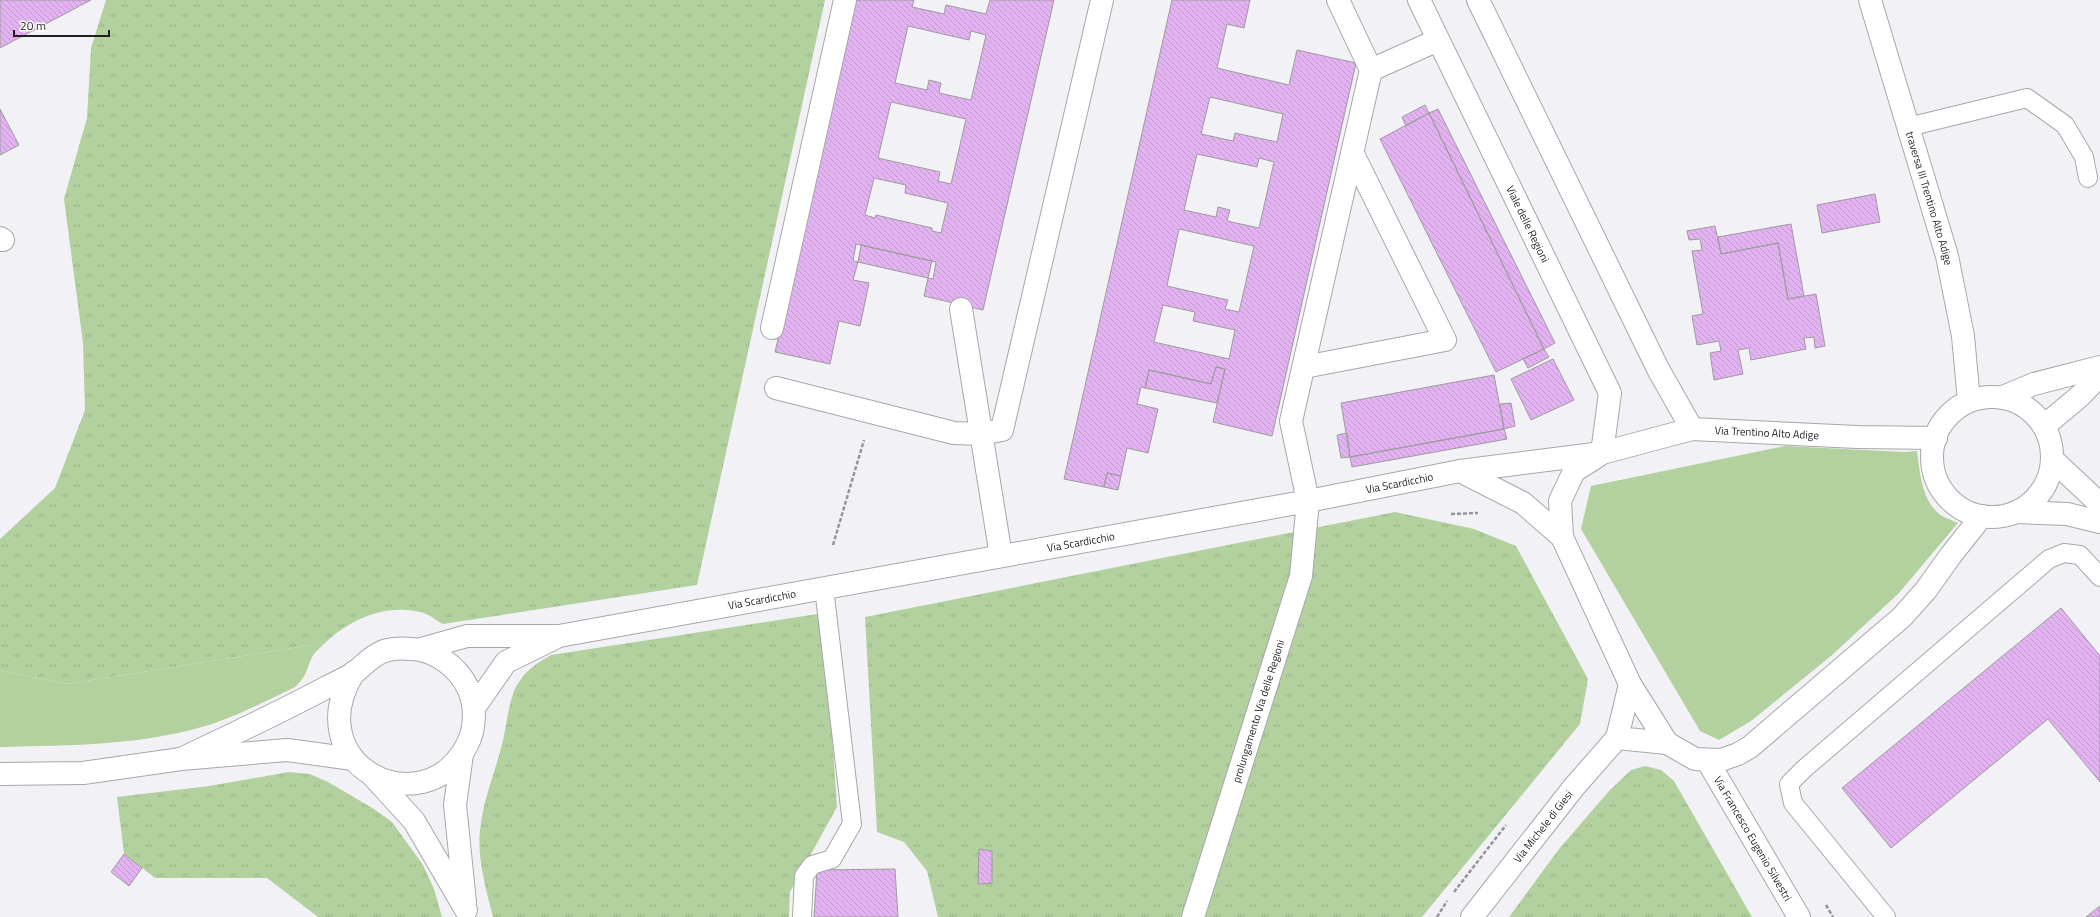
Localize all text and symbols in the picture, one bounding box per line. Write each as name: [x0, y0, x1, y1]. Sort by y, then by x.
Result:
scale bar: [14, 12, 109, 38]
text: 20 m: [20, 16, 46, 35]
street label: traversa III Trentino Alto Adige: [1902, 129, 1957, 267]
street label: Viale delle Regioni: [1502, 183, 1553, 265]
street label: Via Trentino Alto Adige: [1714, 422, 1820, 443]
street label: Via Scardicchio: [1364, 468, 1435, 497]
street label: Via Scardicchio: [1046, 528, 1116, 556]
street label: Via Scardicchio: [727, 585, 797, 613]
street label: prolungamento Via delle Regioni: [1228, 638, 1288, 785]
street label: Via Francesco Eugenio Silvestri: [1710, 773, 1796, 904]
street label: Via Michele di Giesi: [1509, 787, 1577, 866]

